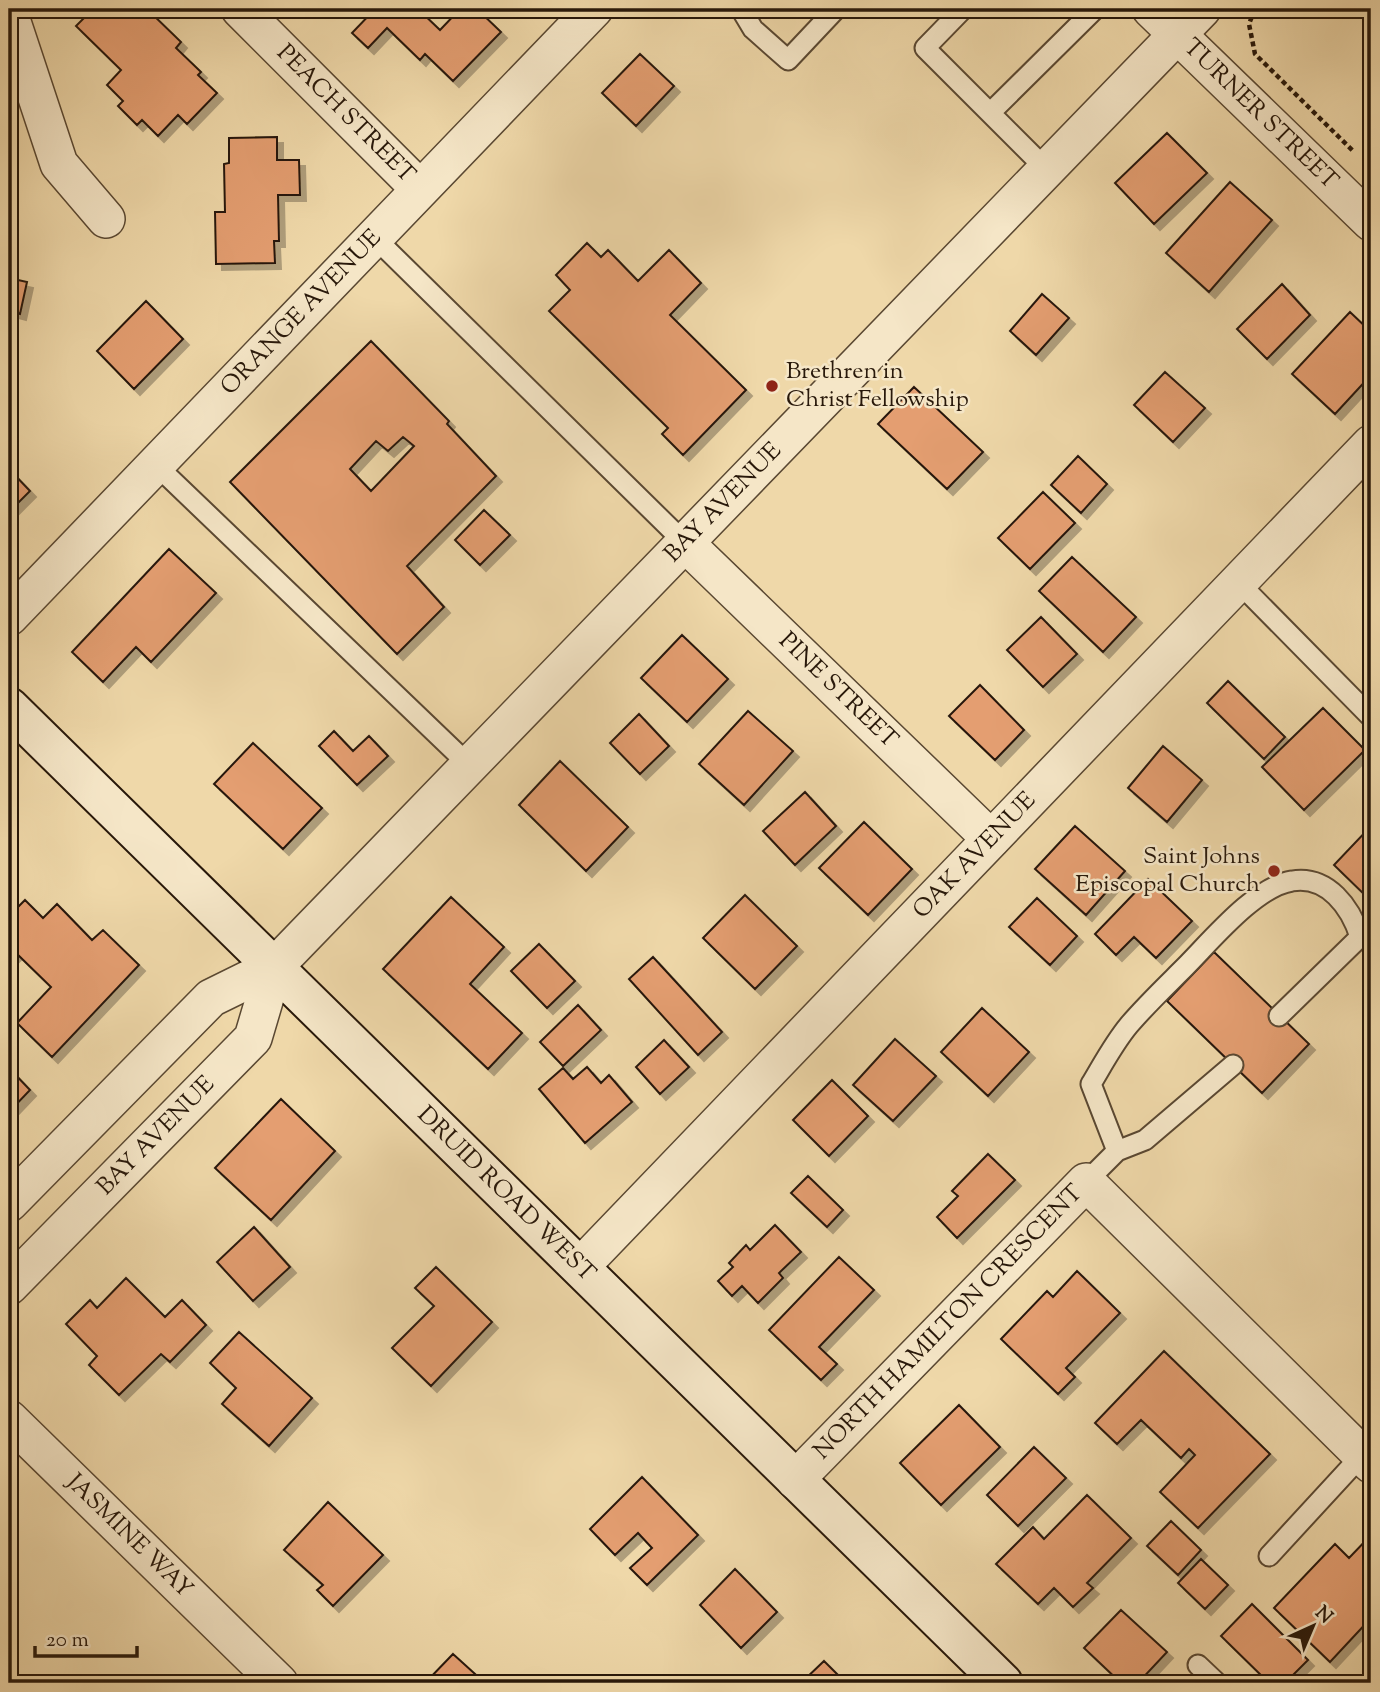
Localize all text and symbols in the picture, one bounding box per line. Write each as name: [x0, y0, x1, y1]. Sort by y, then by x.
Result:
street label: TURNER STREET: [1175, 32, 1345, 198]
street label: PEACH STREET: [268, 37, 423, 192]
street label: ORANGE AVENUE: [213, 222, 390, 404]
place label: Brethren in Christ Fellowship: [786, 355, 969, 417]
marker: Brethren in Christ Fellowship: [764, 378, 780, 394]
street label: BAY AVENUE: [657, 435, 790, 571]
street label: PINE STREET: [770, 625, 905, 757]
street label: OAK AVENUE: [906, 785, 1045, 927]
place label: Saint Johns Episcopal Church: [1075, 840, 1260, 902]
marker: Saint Johns Episcopal Church: [1266, 863, 1282, 879]
street label: BAY AVENUE: [90, 1068, 223, 1204]
street label: DRUID ROAD WEST: [409, 1099, 603, 1290]
street label: NORTH HAMILTON CRESCENT: [806, 1177, 1091, 1468]
street label: JASMINE WAY: [57, 1465, 200, 1606]
north arrow: [1278, 1590, 1348, 1660]
text: N: [1308, 1601, 1338, 1631]
scale bar: [35, 1615, 136, 1659]
text: 20 m: [46, 1626, 89, 1656]

